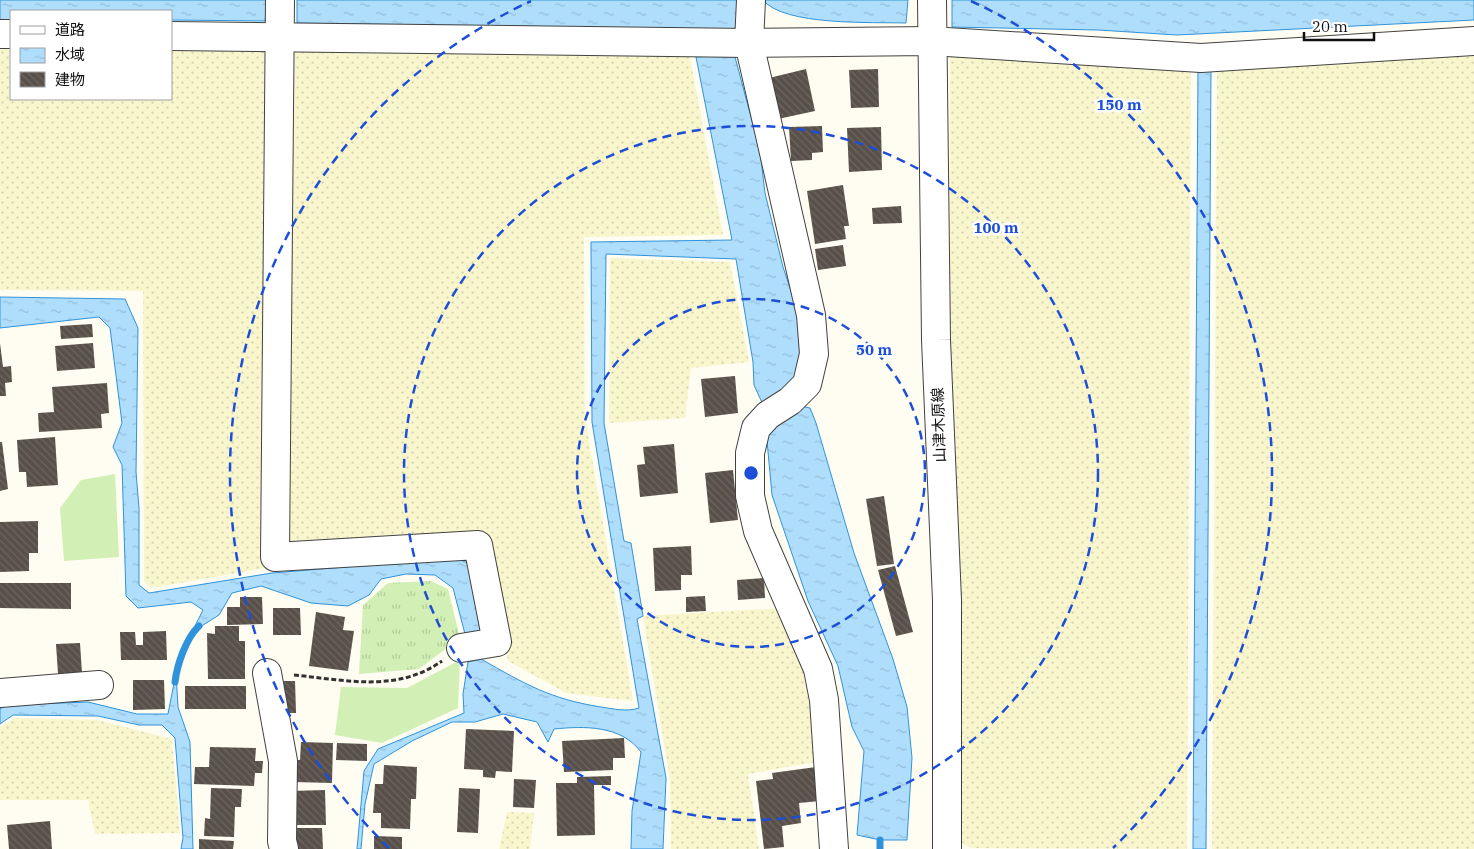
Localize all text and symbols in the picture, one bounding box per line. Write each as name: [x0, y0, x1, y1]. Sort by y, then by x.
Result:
legend: [10, 10, 172, 100]
scale bar: [1304, 10, 1374, 42]
text: 20 m: [1312, 17, 1348, 36]
text: 道路: [55, 20, 85, 39]
text: 水域: [55, 45, 85, 64]
text: 建物: [55, 70, 85, 89]
text: 150 m: [1096, 95, 1142, 114]
text: 100 m: [973, 218, 1019, 237]
text: 50 m: [856, 340, 892, 359]
street label: 山津木原線: [928, 387, 949, 463]
centre of rings: [742, 464, 760, 482]

